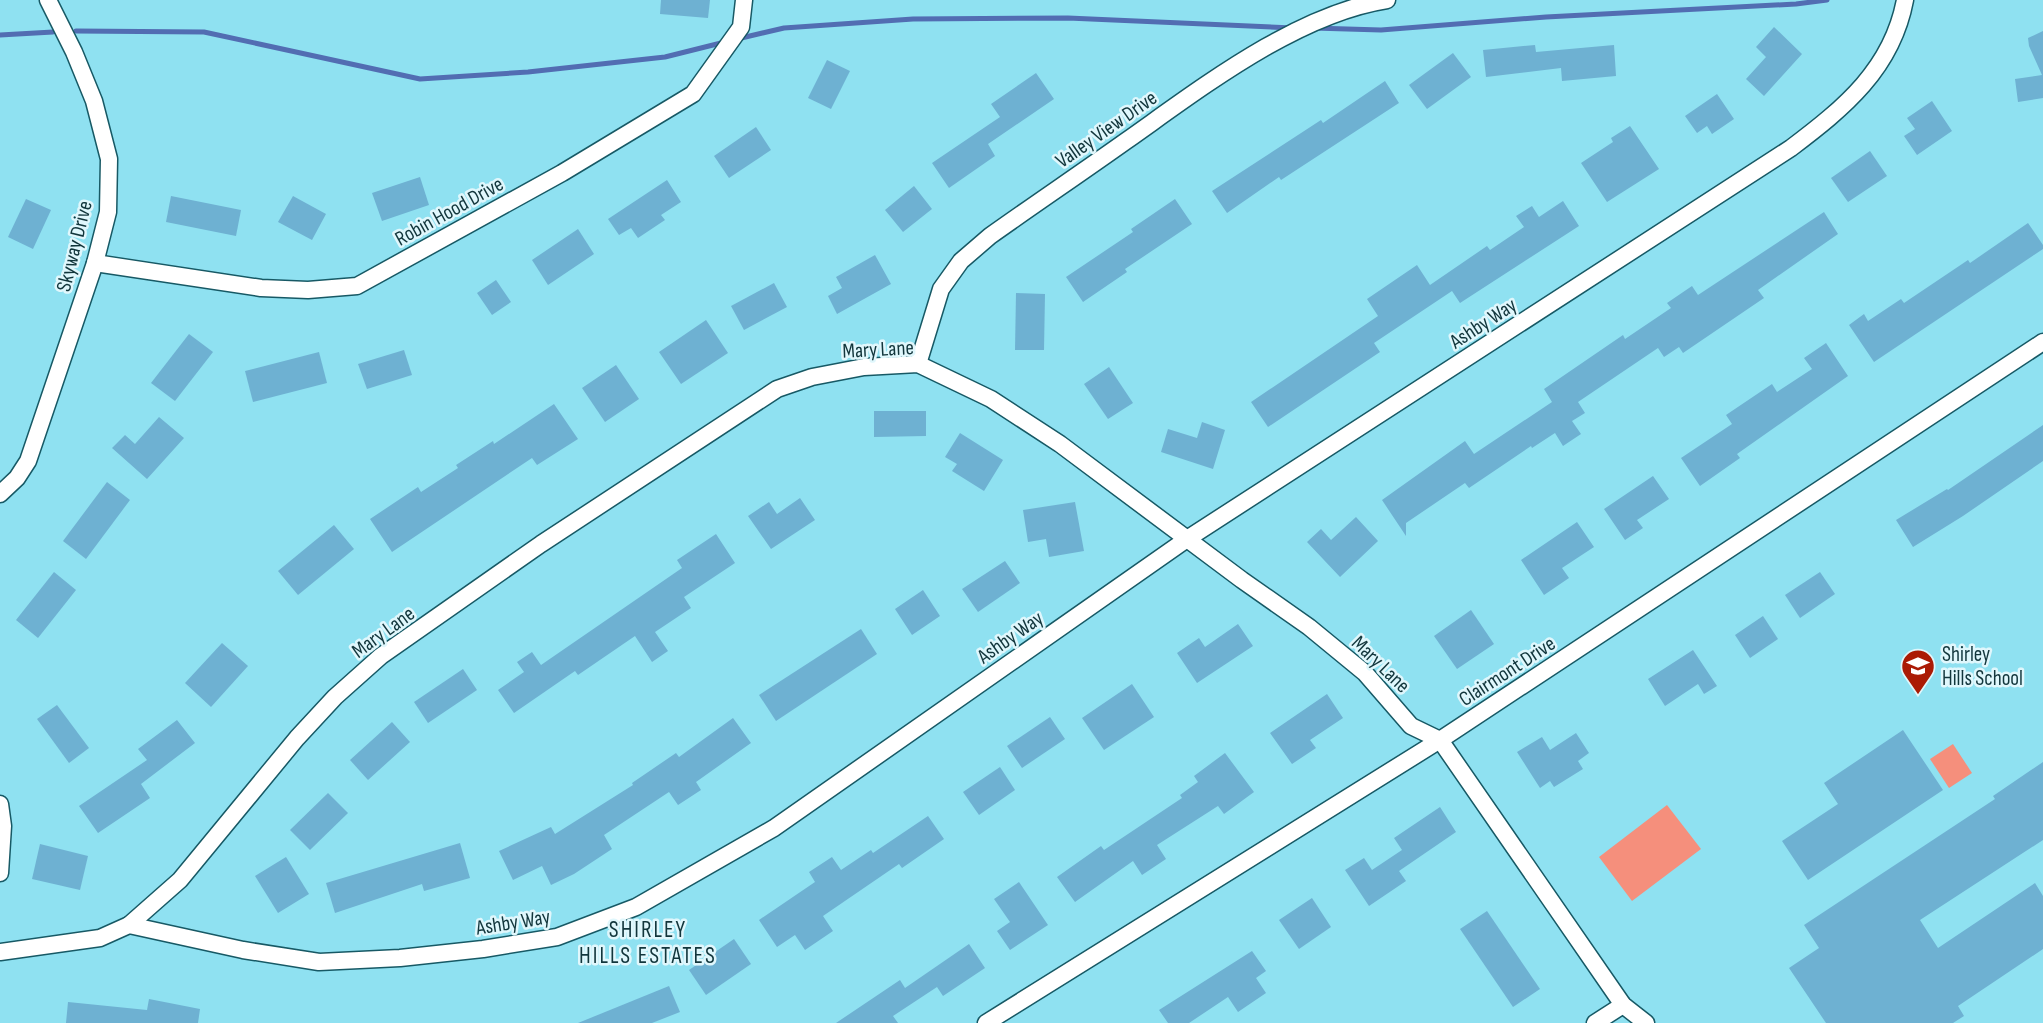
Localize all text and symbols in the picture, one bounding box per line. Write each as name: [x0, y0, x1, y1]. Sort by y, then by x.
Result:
street label: Valley View Drive: [1051, 85, 1162, 173]
street label: Robin Hood Drive: [391, 171, 508, 251]
street label: Skyway Drive: [51, 198, 98, 294]
street label: Ashby Way: [1444, 293, 1521, 355]
street label: Mary Lane: [842, 335, 914, 364]
street label: Mary Lane: [347, 601, 420, 664]
street label: Ashby Way: [972, 606, 1048, 670]
street label: Mary Lane: [1346, 631, 1415, 698]
street label: Clairmont Drive: [1454, 631, 1560, 712]
place label: Shirley Hills School: [1942, 642, 2023, 691]
school or university icon: Shirley Hills School: [1899, 647, 1937, 696]
street label: Ashby Way: [473, 904, 552, 941]
district label: SHIRLEY HILLS ESTATES: [579, 916, 717, 970]

